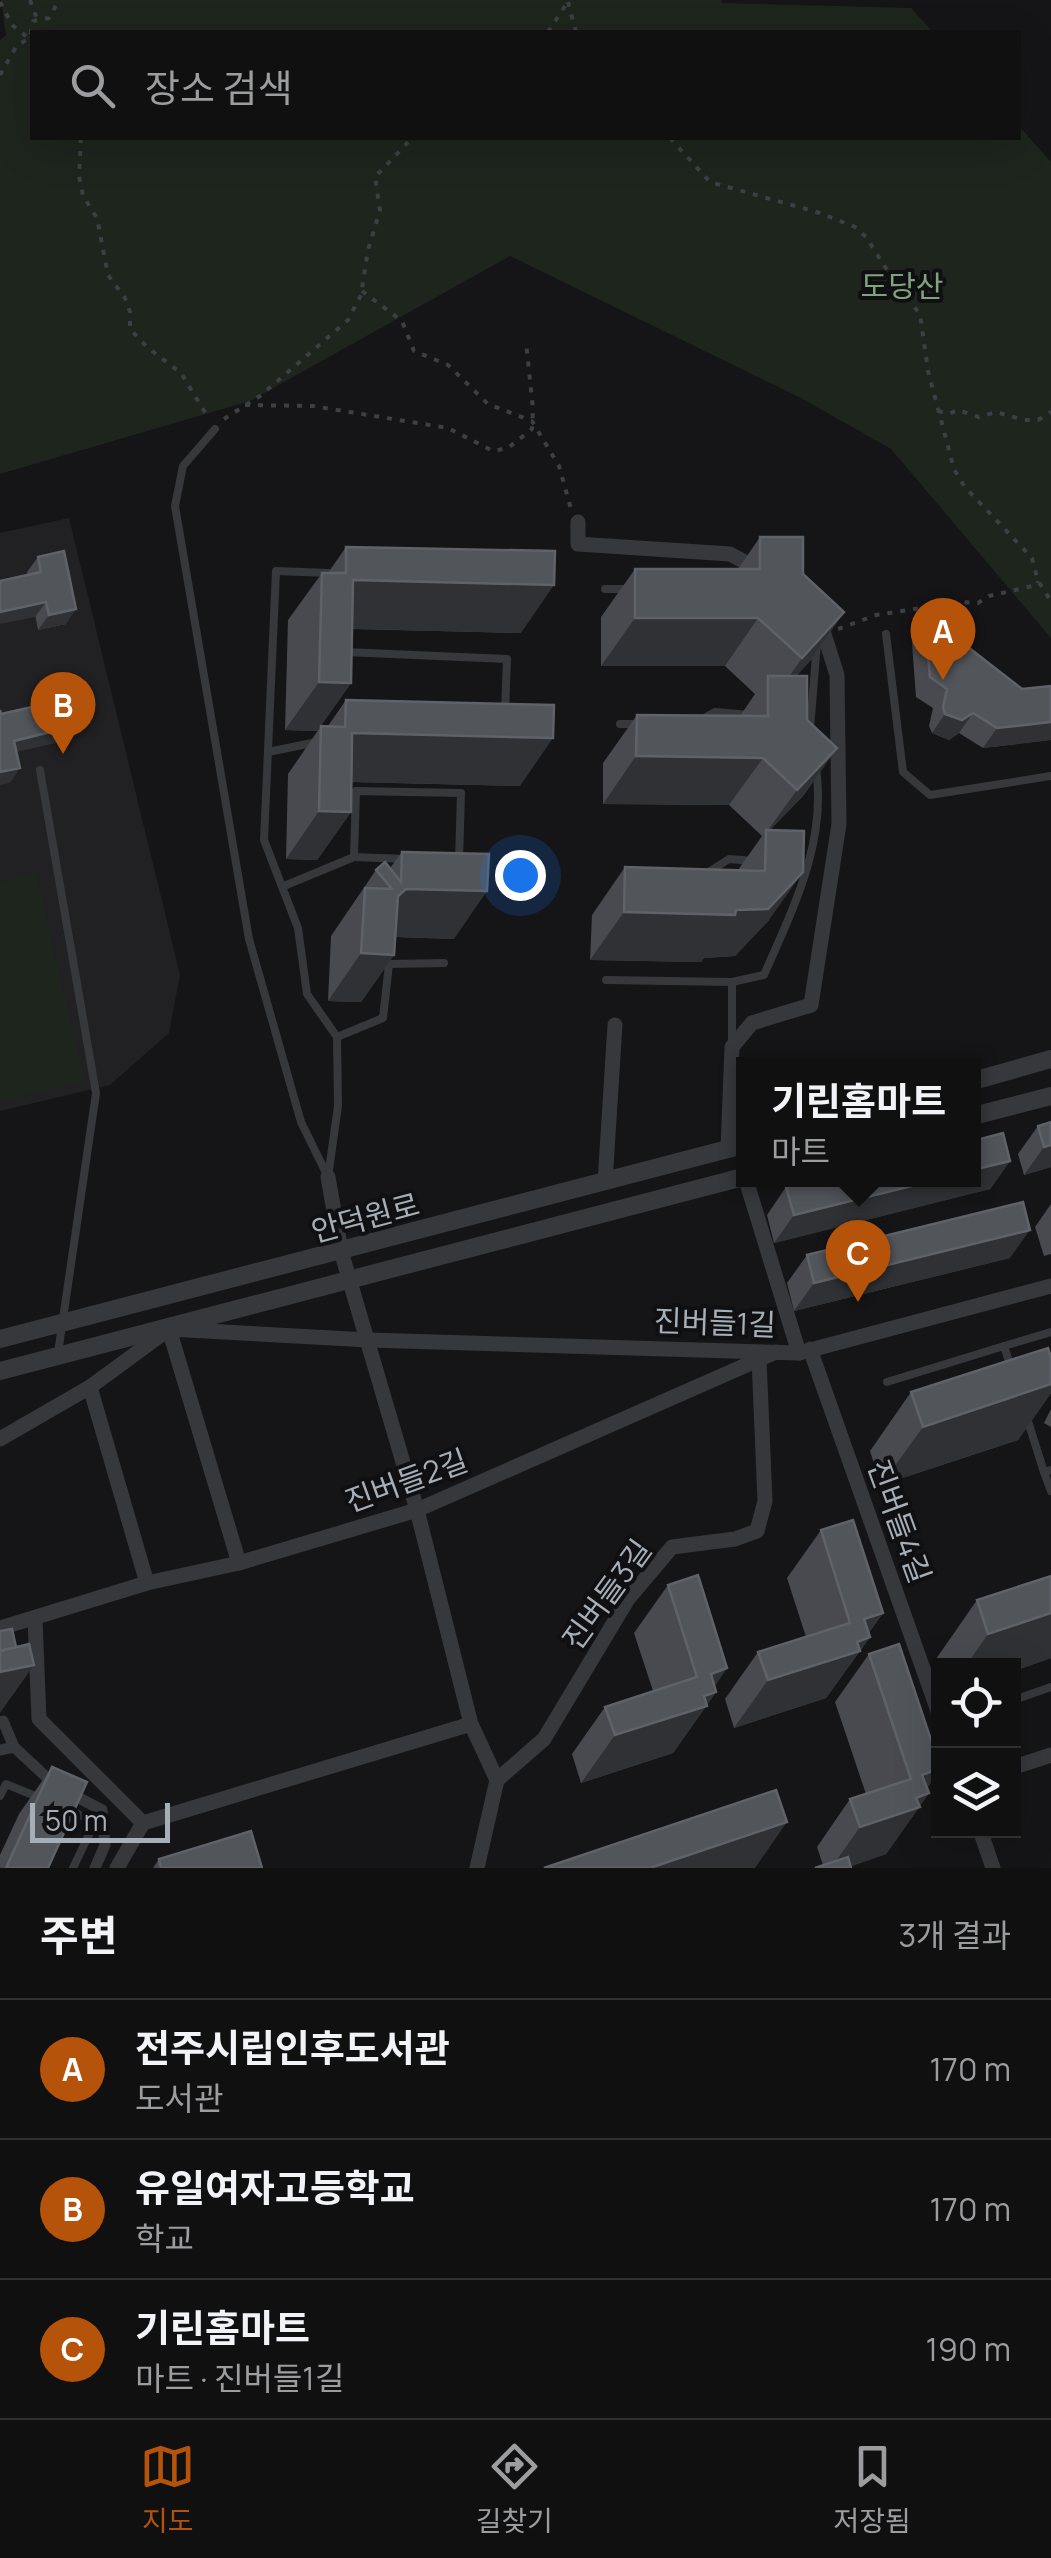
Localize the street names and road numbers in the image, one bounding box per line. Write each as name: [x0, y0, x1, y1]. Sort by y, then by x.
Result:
street label: 안덕원로: [306, 1183, 424, 1251]
street label: 진버들1길: [653, 1299, 777, 1345]
street label: 진버들2길: [339, 1439, 473, 1521]
street label: 진버들4길: [859, 1454, 941, 1588]
street label: 진버들3길: [552, 1531, 660, 1657]

